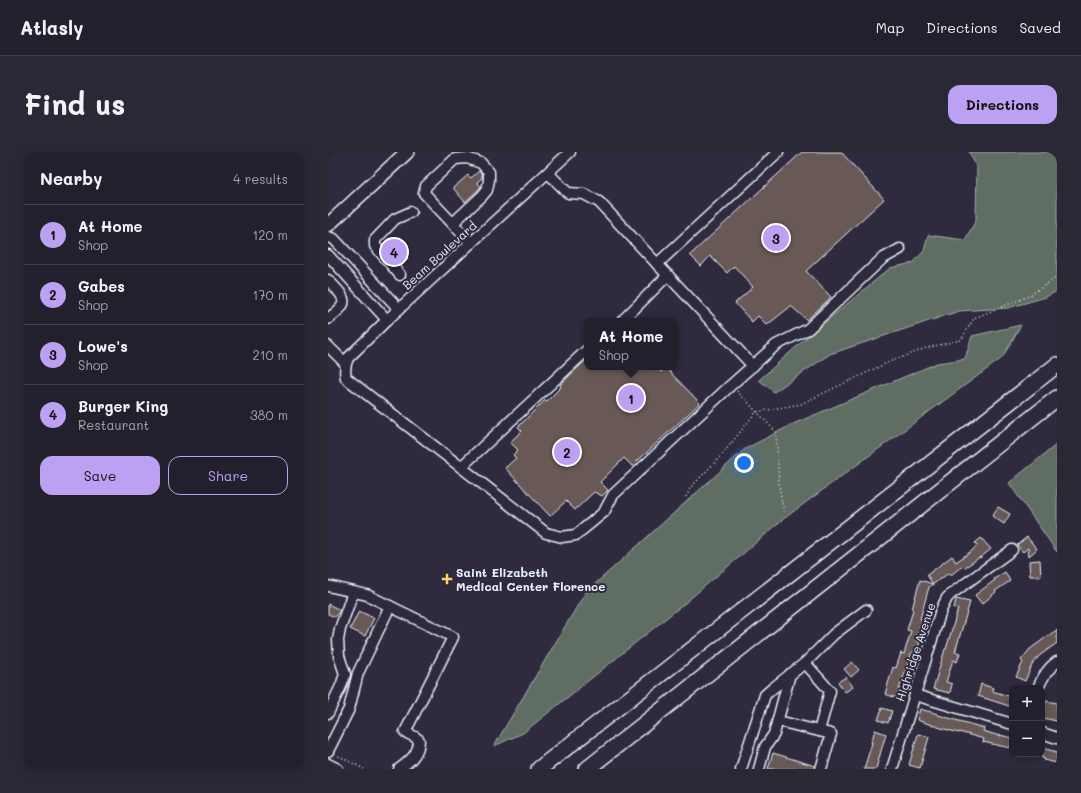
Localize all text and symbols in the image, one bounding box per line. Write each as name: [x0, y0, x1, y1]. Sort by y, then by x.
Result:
text: Atlasly: [20, 15, 83, 40]
text: Map: [876, 18, 904, 37]
text: Directions: [926, 18, 997, 37]
text: Saved: [1019, 18, 1061, 37]
button: Directions: [948, 85, 1057, 124]
text: Find us: [24, 86, 125, 122]
text: Nearby: [40, 167, 102, 189]
text: 4 results: [233, 170, 288, 187]
text: At Home: [78, 216, 143, 236]
street label: Beam Boulevard: [398, 217, 480, 293]
pin: 3: [763, 223, 789, 253]
text: 1: [50, 226, 56, 243]
text: 120 m: [252, 226, 288, 243]
text: Shop: [78, 236, 108, 253]
pin: 4: [381, 237, 407, 267]
text: Gabes: [78, 276, 125, 296]
text: 2: [49, 286, 57, 303]
text: 170 m: [252, 286, 288, 303]
text: Shop: [78, 296, 108, 313]
popup: [584, 318, 678, 370]
text: At Home: [599, 326, 663, 346]
text: Lowe's: [78, 336, 128, 356]
text: 3: [49, 346, 57, 363]
text: 210 m: [252, 346, 288, 363]
text: Shop: [599, 346, 629, 363]
text: Shop: [78, 356, 108, 373]
pin: 1: [618, 383, 644, 413]
text: Burger King: [78, 396, 168, 416]
text: 4: [49, 406, 57, 423]
text: 380 m: [250, 406, 288, 423]
text: Restaurant: [78, 416, 149, 433]
pin: 2: [554, 437, 580, 467]
your location: [734, 453, 754, 473]
button: Save: [40, 456, 160, 495]
button: Share: [168, 456, 288, 495]
place label: Saint Elizabeth Medical Center Florence: [456, 564, 605, 594]
marker: Saint Elizabeth Medical Center Florence: [441, 573, 453, 585]
street label: Highridge Avenue: [891, 601, 939, 703]
map controls: [1009, 685, 1045, 757]
button: +: [1009, 685, 1045, 721]
button: −: [1009, 721, 1045, 757]

